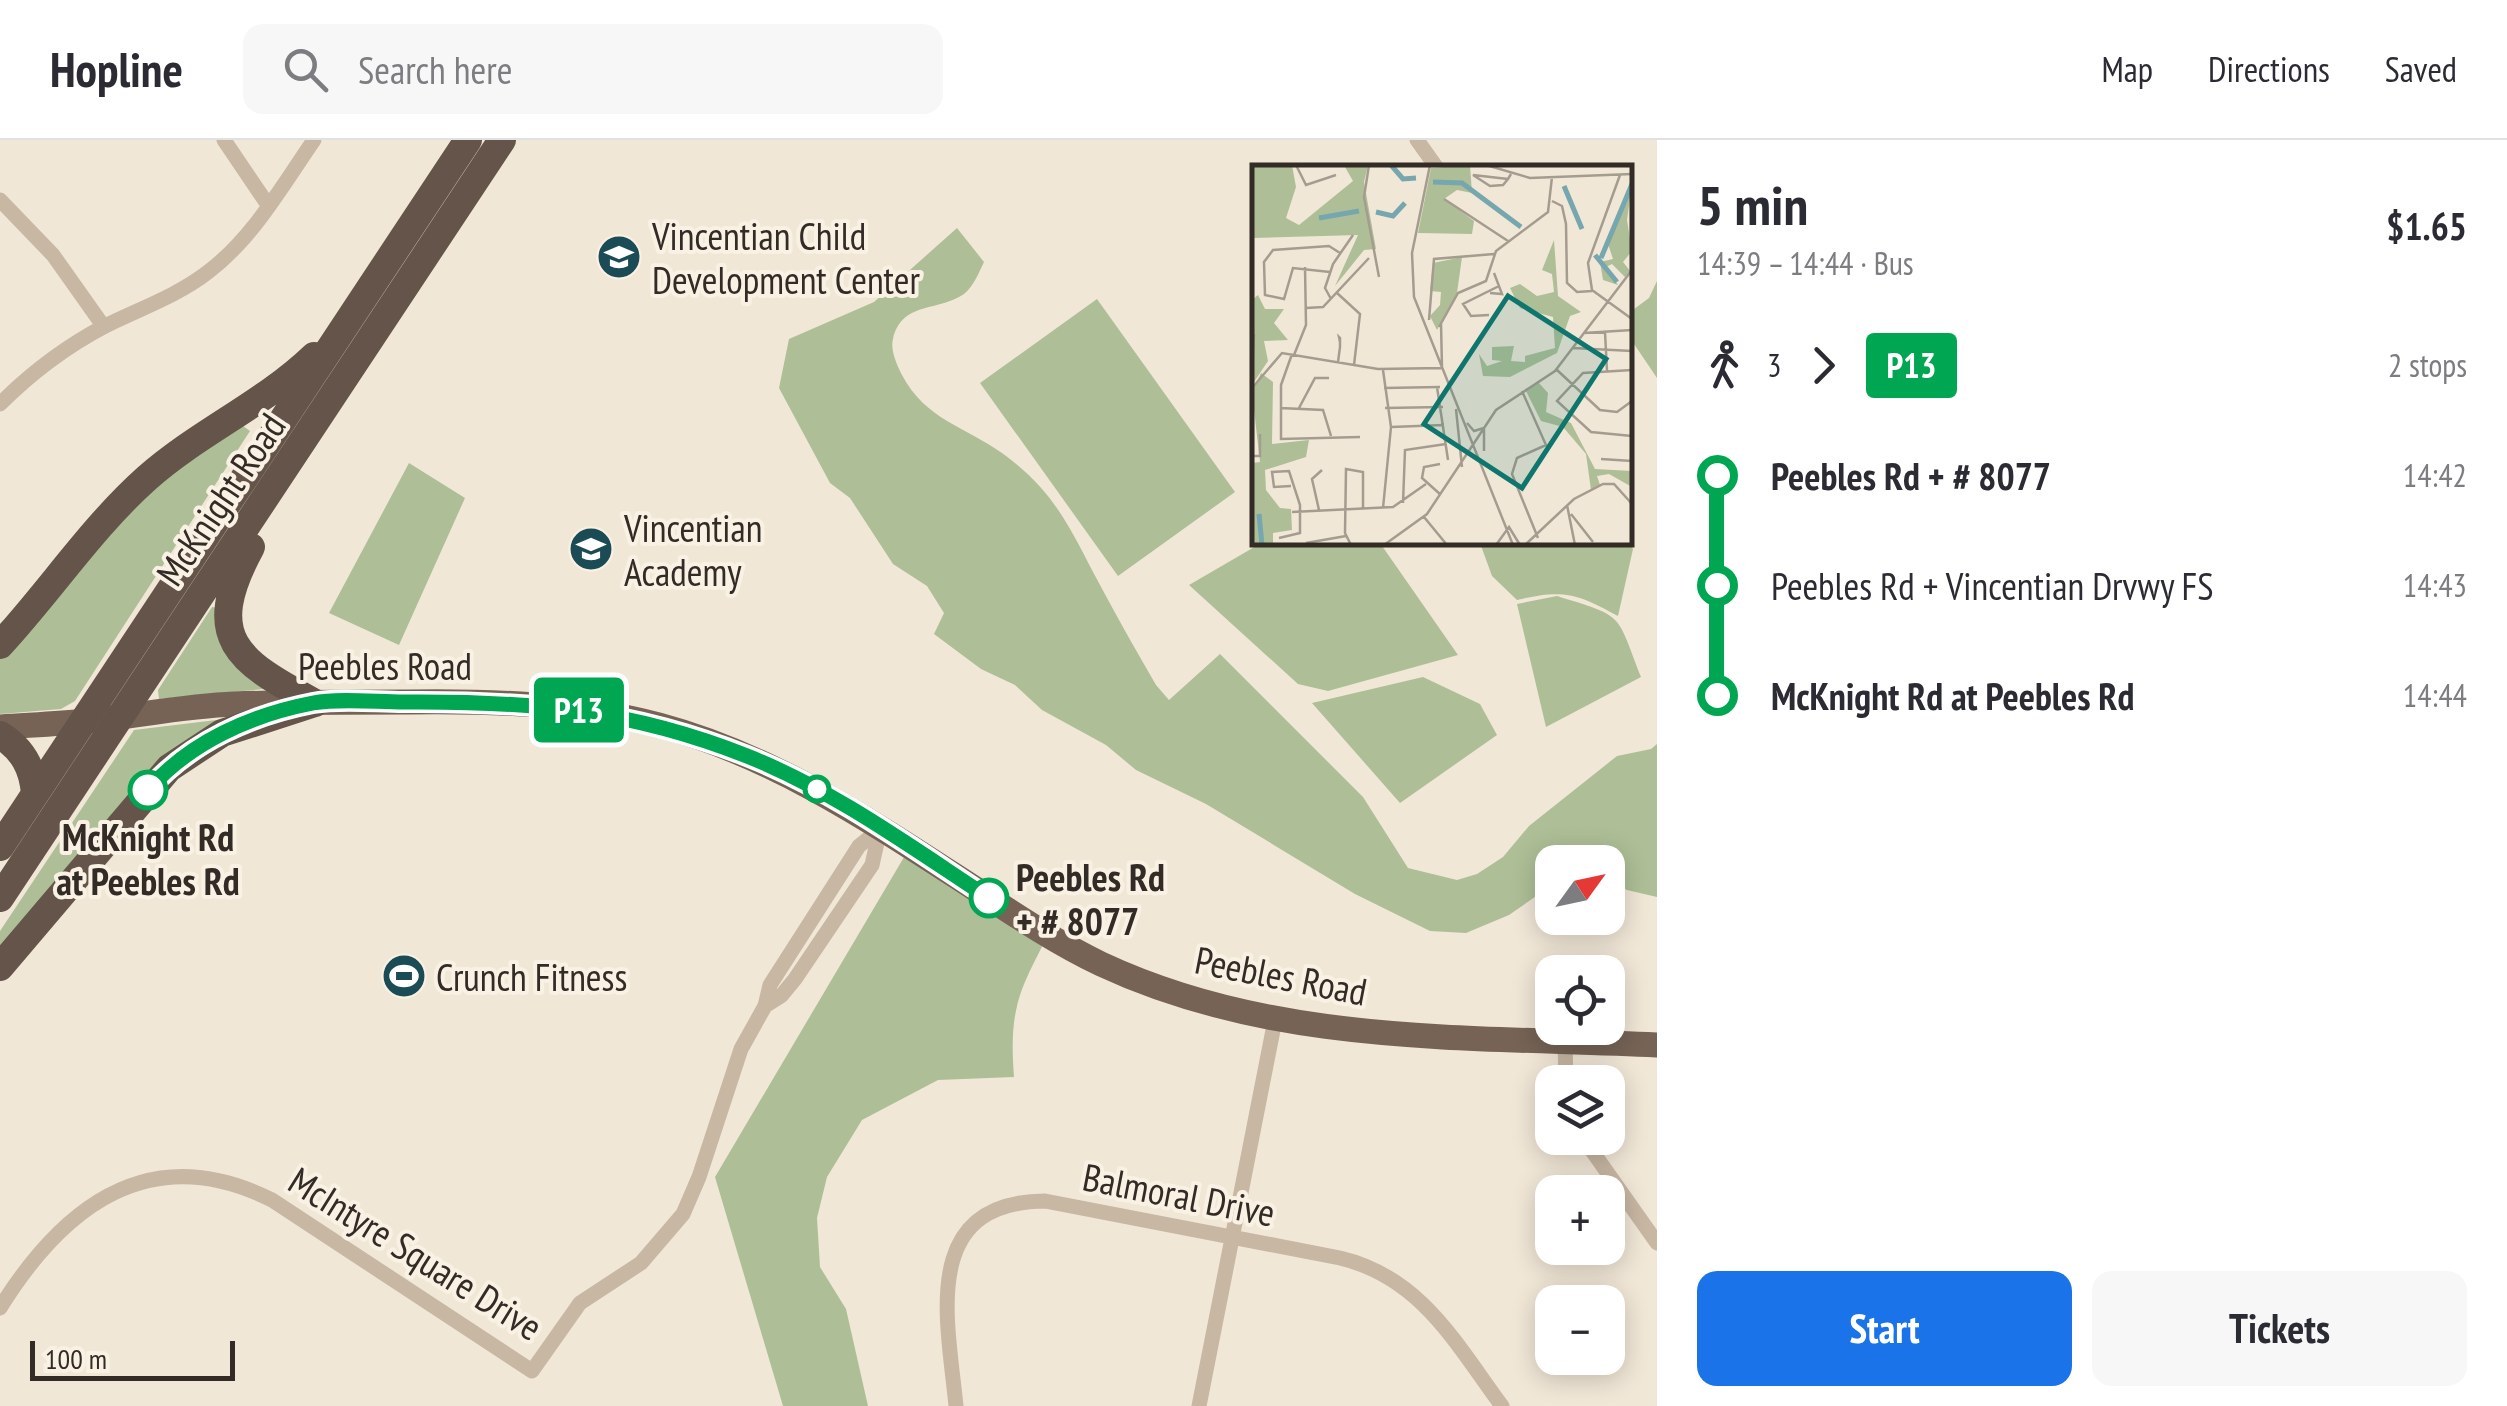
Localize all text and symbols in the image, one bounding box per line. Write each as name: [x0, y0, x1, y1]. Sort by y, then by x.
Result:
search box: [243, 24, 943, 114]
text: Hopline: [50, 38, 183, 100]
icon: search: [278, 42, 333, 97]
text: Search here: [358, 45, 512, 94]
text: Map: [2102, 46, 2153, 92]
text: Directions: [2208, 46, 2330, 92]
text: Saved: [2385, 46, 2457, 92]
inset map: [1252, 165, 1632, 545]
text: 5 min: [1697, 169, 1808, 240]
text: $1.65: [2386, 201, 2467, 250]
place label: Vincentian Child Development Center: [651, 211, 920, 304]
school or university icon: Vincentian Child Development Center: [596, 234, 642, 280]
text: 14:39 – 14:44 · Bus: [1697, 242, 1914, 284]
icon: walk: [1697, 338, 1752, 393]
icon: forward: [1796, 338, 1851, 393]
text: P13: [1886, 342, 1937, 388]
text: 3: [1767, 344, 1781, 386]
text: 2 stops: [2388, 344, 2467, 386]
street label: McKnight Road: [145, 404, 295, 594]
text: Peebles Rd + # 8077: [1771, 451, 2051, 500]
text: 14:42: [2403, 454, 2467, 496]
place label: Vincentian Academy: [623, 503, 762, 596]
school or university icon: Vincentian Academy: [568, 526, 614, 572]
text: Peebles Rd + Vincentian Drvwy FS: [1771, 561, 2214, 610]
text: 14:43: [2403, 564, 2467, 606]
street label: Peebles Road: [298, 641, 472, 690]
text: McKnight Rd at Peebles Rd: [1771, 671, 2134, 720]
text: 14:44: [2403, 674, 2467, 716]
line badge: P13: [522, 678, 636, 742]
text: P13: [554, 687, 604, 733]
marker: McKnight Rd at Peebles Rd: [129, 771, 167, 809]
unlabelled marker: [804, 776, 830, 802]
place label: McKnight Rd at Peebles Rd: [56, 812, 240, 905]
north arrow: [1535, 845, 1625, 935]
map controls: [1535, 845, 1625, 1375]
place label: Peebles Rd + # 8077: [1016, 852, 1165, 945]
marker: Peebles Rd + # 8077: [970, 879, 1008, 917]
street label: Peebles Road: [1191, 934, 1371, 1016]
place label: Crunch Fitness: [436, 952, 627, 1001]
sports icon: Crunch Fitness: [381, 953, 427, 999]
button: locate: [1535, 955, 1625, 1045]
button: layers: [1535, 1065, 1625, 1155]
street label: Balmoral Drive: [1079, 1151, 1279, 1237]
street label: McIntyre Square Drive: [280, 1156, 552, 1350]
button: +: [1535, 1175, 1625, 1265]
button: Start: [1697, 1271, 2072, 1386]
button: Tickets: [2092, 1271, 2467, 1386]
button: −: [1535, 1285, 1625, 1375]
scale bar: [30, 1336, 235, 1380]
text: 100 m: [45, 1340, 107, 1377]

